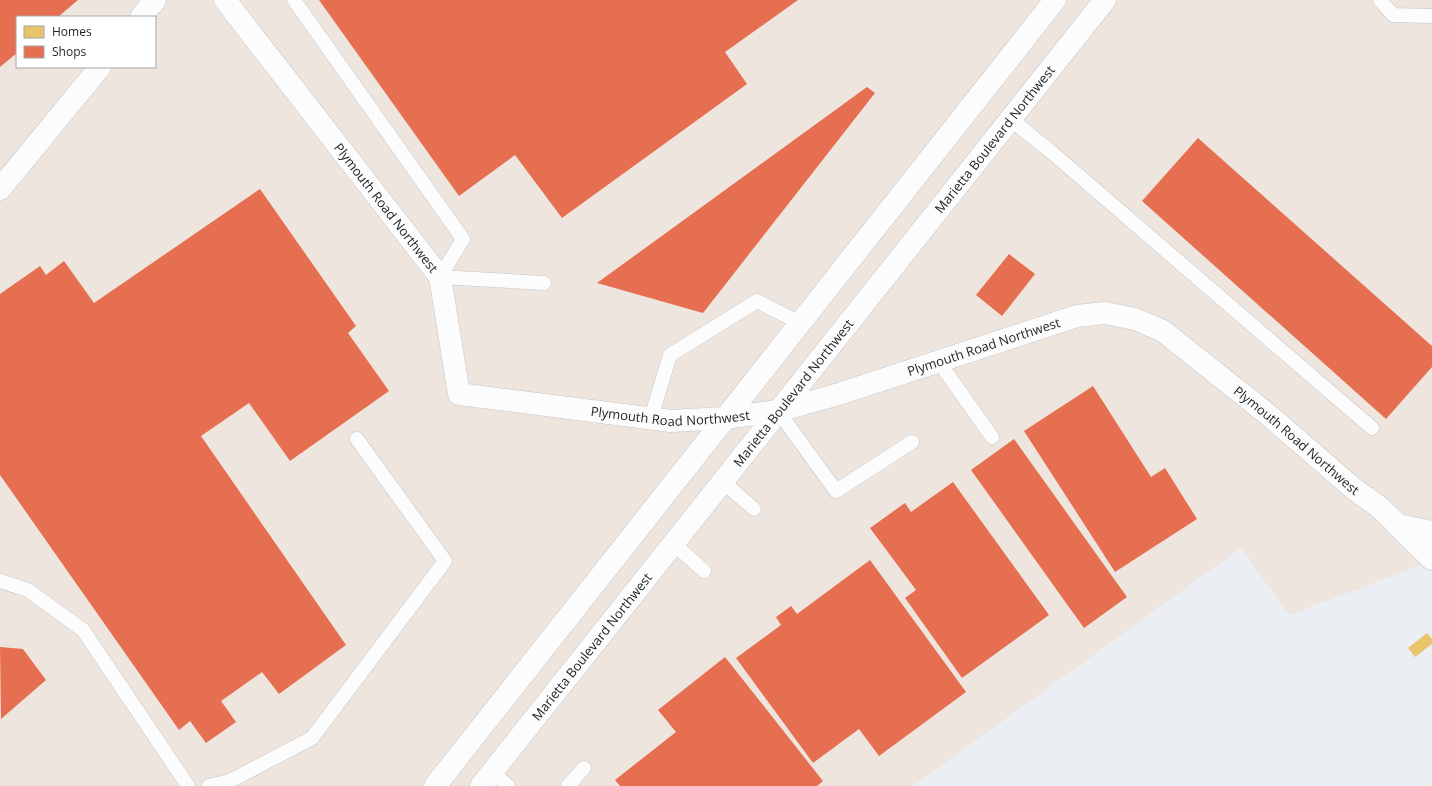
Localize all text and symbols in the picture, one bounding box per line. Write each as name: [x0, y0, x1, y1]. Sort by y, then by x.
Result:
legend: [16, 16, 156, 68]
text: Homes: [52, 23, 92, 40]
text: Shops: [52, 43, 87, 60]
street label: Marietta Boulevard Northwest: [930, 61, 1059, 217]
street label: Plymouth Road Northwest: [330, 139, 443, 277]
street label: Plymouth Road Northwest: [905, 313, 1063, 380]
street label: Marietta Boulevard Northwest: [729, 315, 858, 470]
street label: Plymouth Road Northwest: [1230, 382, 1363, 499]
street label: Plymouth Road Northwest: [590, 402, 751, 430]
street label: Marietta Boulevard Northwest: [527, 569, 656, 724]

